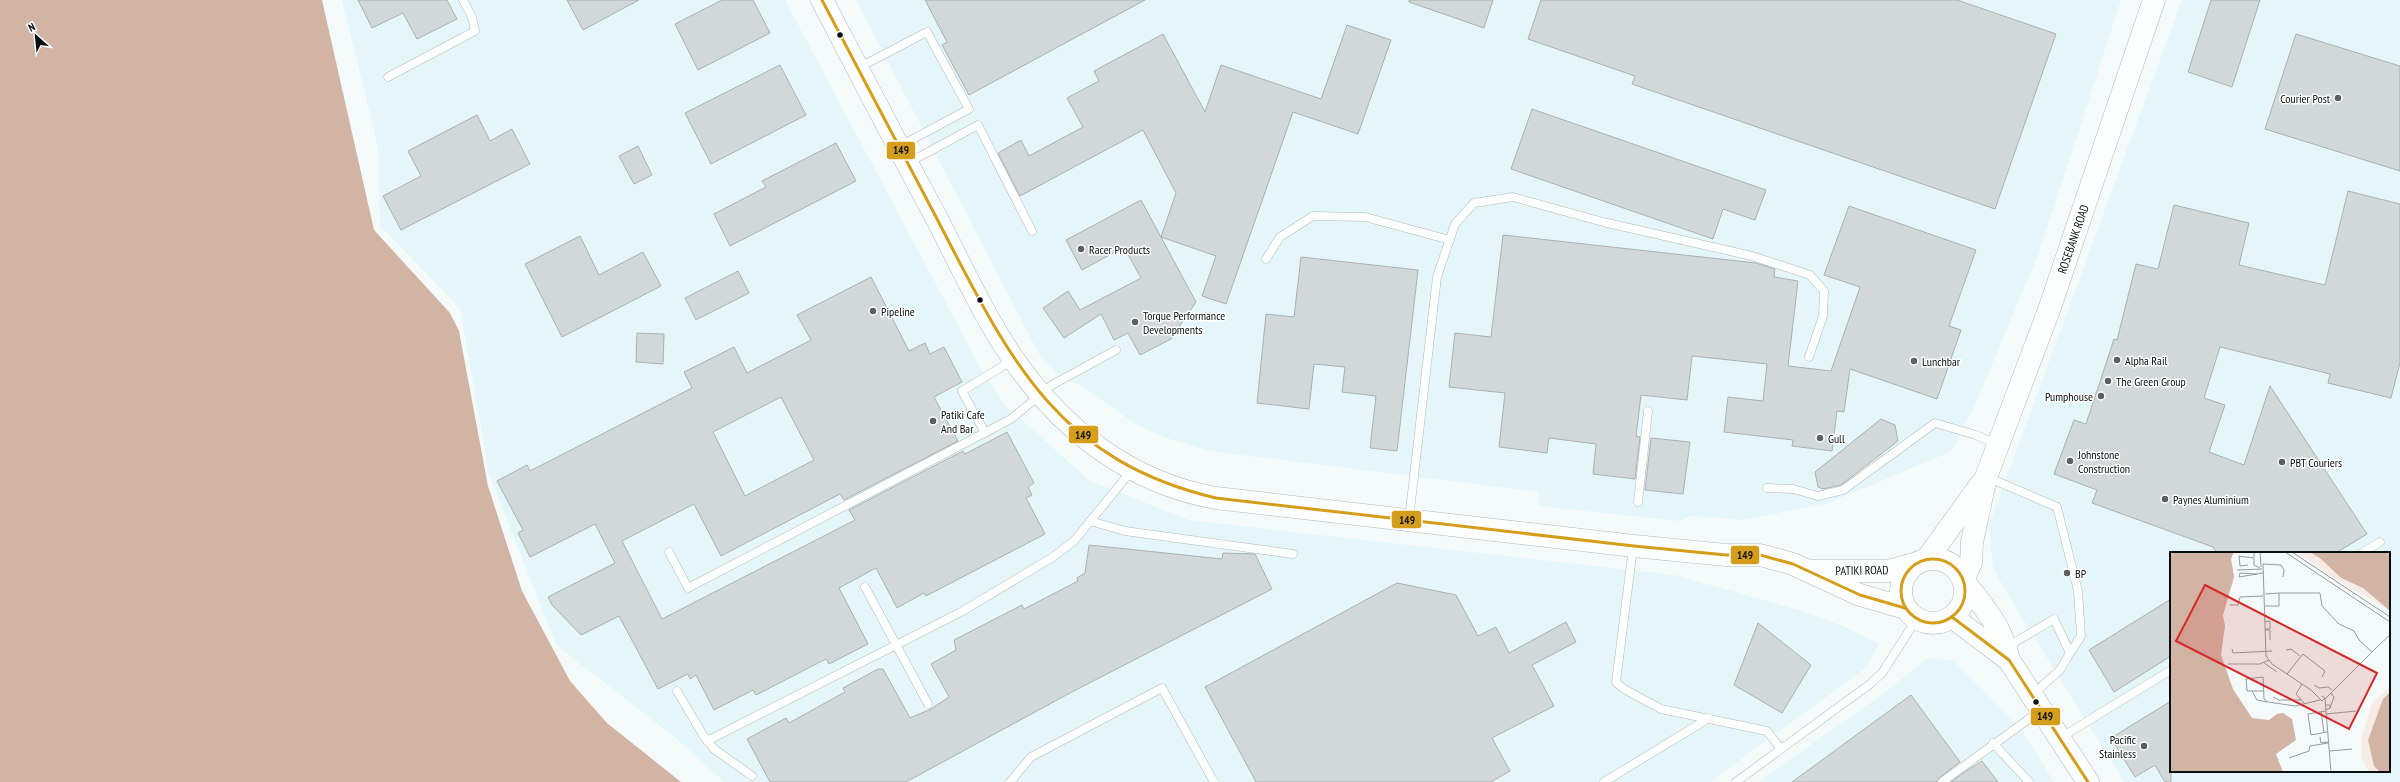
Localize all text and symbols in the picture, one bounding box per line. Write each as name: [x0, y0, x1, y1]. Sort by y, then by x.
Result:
north arrow: [16, 16, 56, 56]
text: N: [26, 19, 37, 35]
unlabelled marker: [835, 30, 845, 40]
place label: Courier Post: [2280, 91, 2331, 106]
marker: Courier Post: [2333, 93, 2343, 103]
line badge: 149: [886, 141, 916, 160]
text: 149: [893, 143, 909, 157]
street label: ROSEBANK ROAD: [2054, 203, 2092, 275]
place label: Racer Products: [1089, 242, 1150, 257]
marker: Racer Products: [1076, 244, 1086, 254]
unlabelled marker: [975, 295, 985, 305]
place label: Pipeline: [881, 304, 915, 319]
marker: Pipeline: [868, 306, 878, 316]
place label: Torque Performance Developments: [1143, 308, 1225, 337]
marker: Torque Performance Developments: [1130, 317, 1140, 327]
place label: Alpha Rail: [2125, 353, 2167, 368]
place label: Lunchbar: [1922, 354, 1961, 369]
marker: Alpha Rail: [2112, 355, 2122, 365]
marker: Lunchbar: [1909, 356, 1919, 366]
place label: The Green Group: [2116, 374, 2186, 389]
marker: The Green Group: [2103, 376, 2113, 386]
place label: Pumphouse: [2045, 389, 2093, 404]
marker: Pumphouse: [2096, 391, 2106, 401]
place label: Patiki Cafe And Bar: [941, 407, 985, 436]
marker: Patiki Cafe And Bar: [928, 416, 938, 426]
line badge: 149: [1068, 425, 1099, 444]
text: 149: [1075, 428, 1091, 442]
place label: Gull: [1828, 431, 1845, 446]
marker: Gull: [1815, 433, 1825, 443]
place label: Johnstone Construction: [2077, 447, 2130, 476]
place label: PBT Couriers: [2290, 455, 2342, 470]
marker: Johnstone Construction: [2065, 456, 2075, 466]
marker: PBT Couriers: [2277, 457, 2287, 467]
place label: Paynes Aluminium: [2173, 492, 2249, 507]
marker: Paynes Aluminium: [2160, 494, 2170, 504]
line badge: 149: [1391, 510, 1422, 529]
text: 149: [1399, 513, 1415, 527]
line badge: 149: [1730, 545, 1760, 565]
text: 149: [1737, 548, 1753, 562]
inset map: [2170, 552, 2390, 772]
street label: PATIKI ROAD: [1835, 562, 1889, 578]
place label: BP: [2075, 566, 2087, 581]
marker: BP: [2062, 568, 2072, 578]
unlabelled marker: [2031, 697, 2041, 707]
line badge: 149: [2030, 707, 2061, 726]
text: 149: [2037, 709, 2053, 723]
place label: Pacific Stainless: [2099, 732, 2137, 761]
marker: Pacific Stainless: [2139, 741, 2149, 751]

